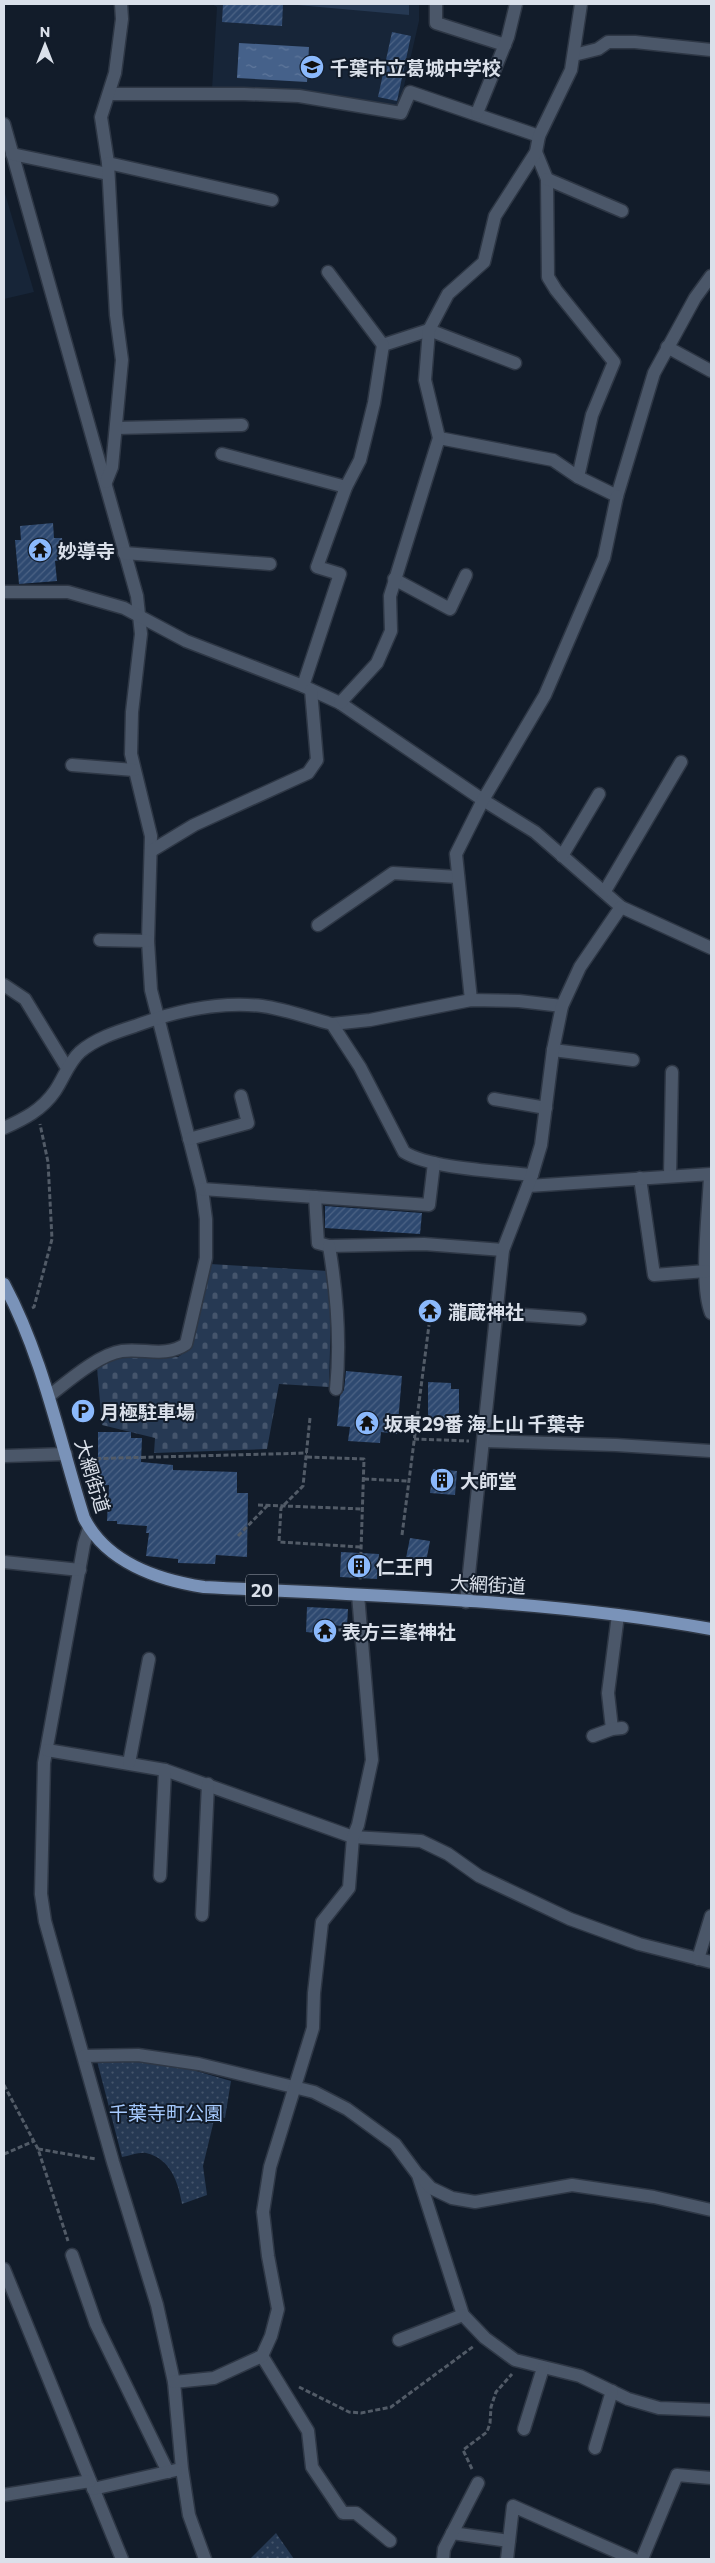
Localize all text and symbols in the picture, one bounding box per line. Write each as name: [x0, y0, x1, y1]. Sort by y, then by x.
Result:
north arrow: [20, 20, 70, 70]
text: N: [40, 23, 50, 40]
school or university icon: 千葉市立葛城中学校: [299, 54, 325, 80]
place label: 千葉市立葛城中学校: [330, 56, 501, 79]
temple icon: 妙導寺: [27, 537, 53, 563]
place label: 妙導寺: [58, 539, 115, 562]
temple icon: 瀧蔵神社: [417, 1298, 443, 1324]
place label: 瀧蔵神社: [448, 1300, 524, 1323]
parking icon: 月極駐車場: [70, 1398, 96, 1424]
place label: 月極駐車場: [100, 1400, 195, 1423]
temple icon: 坂東29番 海上山 千葉寺: [354, 1410, 380, 1436]
place label: 坂東29番 海上山 千葉寺: [384, 1412, 585, 1435]
street label: 大網街道: [71, 1436, 115, 1516]
building icon: 大師堂: [429, 1467, 455, 1493]
place label: 大師堂: [460, 1469, 517, 1492]
building icon: 仁王門: [346, 1553, 372, 1579]
place label: 仁王門: [376, 1555, 433, 1578]
street label: 大網街道: [449, 1571, 527, 1597]
road number: 20: [246, 1574, 278, 1606]
temple icon: 表方三峯神社: [312, 1618, 338, 1644]
place label: 表方三峯神社: [342, 1620, 456, 1643]
park label: 千葉寺町公園: [109, 2101, 223, 2124]

